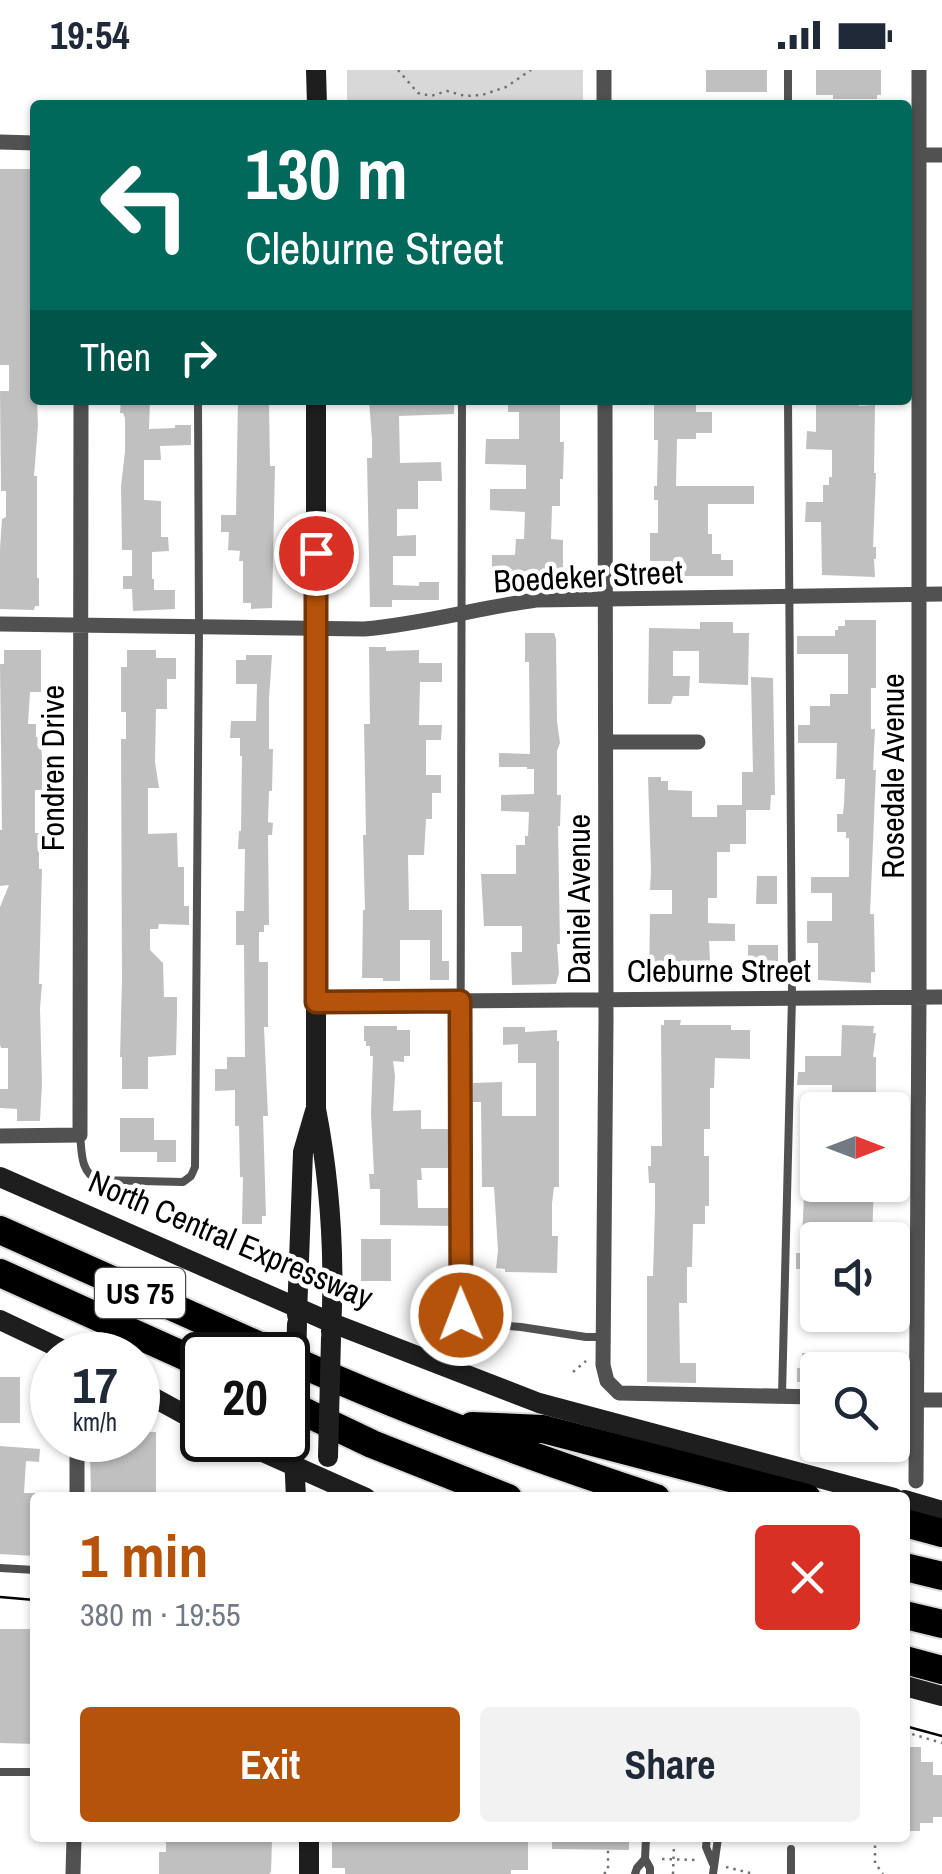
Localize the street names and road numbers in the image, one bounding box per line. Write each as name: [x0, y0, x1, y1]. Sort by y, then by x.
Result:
street label: Boedeker Street: [492, 550, 684, 602]
street label: Rosedale Avenue: [871, 673, 914, 879]
street label: Fondren Drive: [31, 685, 74, 851]
street label: Daniel Avenue: [557, 814, 600, 984]
street label: Cleburne Street: [627, 949, 811, 992]
street label: North Central Expressway: [82, 1160, 380, 1318]
road number: US 75: [95, 1268, 185, 1318]

